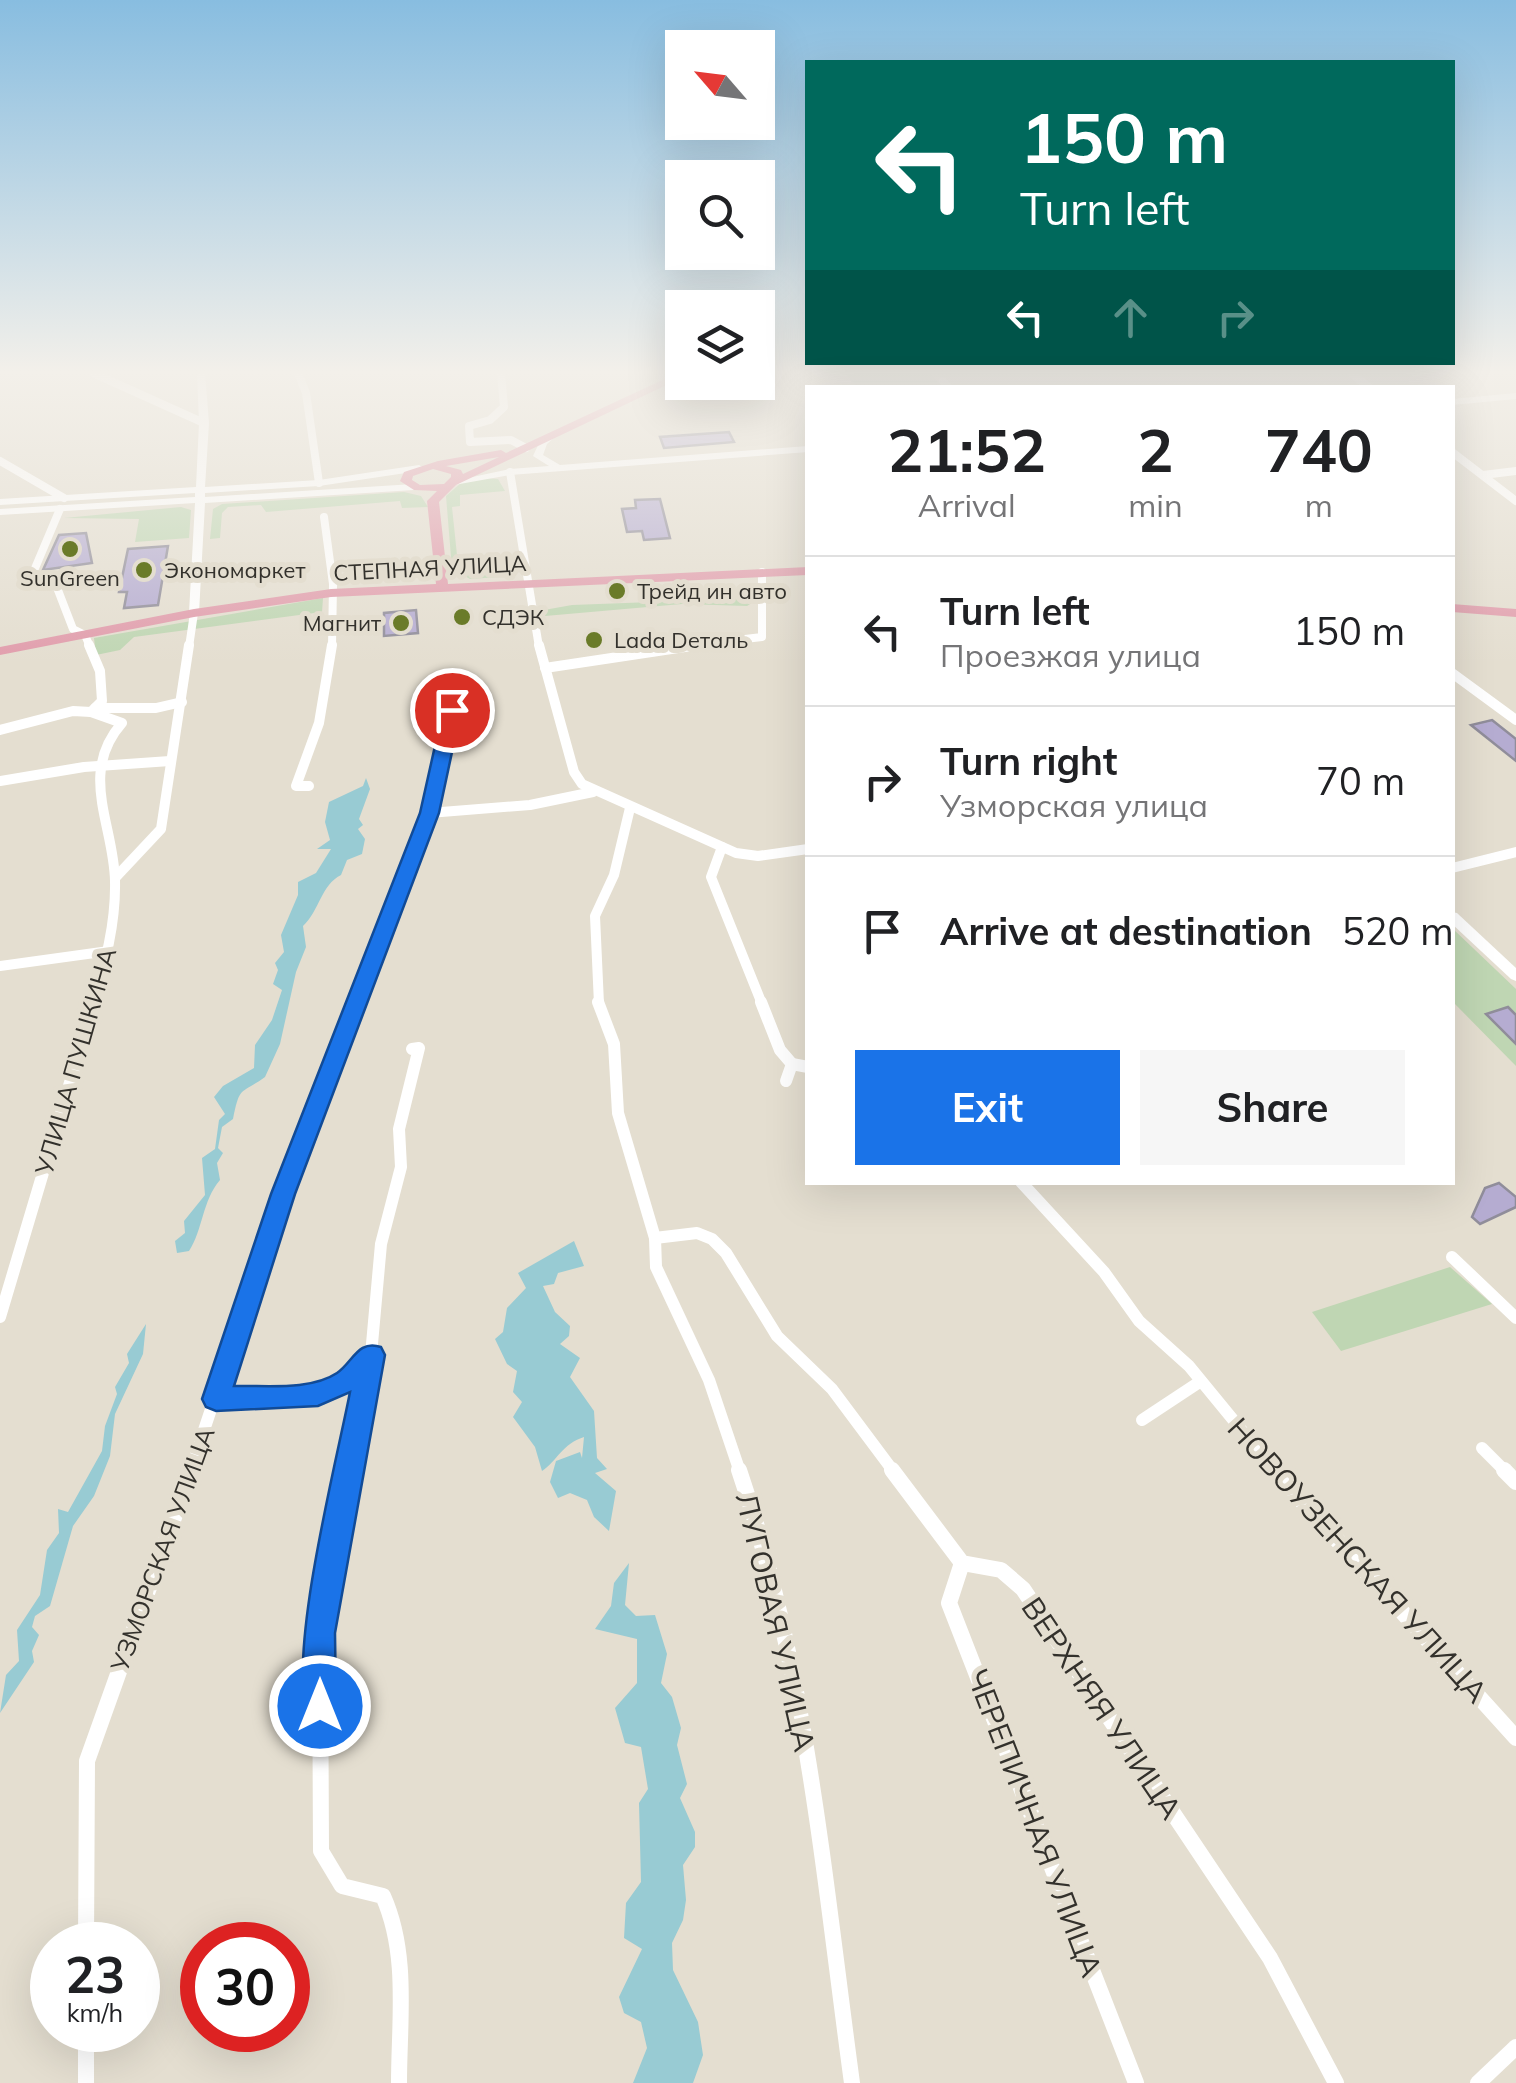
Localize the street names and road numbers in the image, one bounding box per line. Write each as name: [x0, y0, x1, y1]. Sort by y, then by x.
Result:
street label: СТЕПНАЯ УЛИЦА: [333, 549, 527, 587]
street label: УЛИЦА ПУШКИНА: [27, 944, 122, 1179]
street label: НОВОУЗЕНСКАЯ УЛИЦА: [1220, 1410, 1496, 1710]
street label: УЗМОРСКАЯ УЛИЦА: [103, 1423, 221, 1676]
street label: ЛУГОВАЯ УЛИЦА: [728, 1489, 824, 1755]
street label: ВЕРХНЯЯ УЛИЦА: [1014, 1590, 1190, 1826]
street label: ЧЕРЕПИЧНАЯ УЛИЦА: [959, 1664, 1111, 1982]

